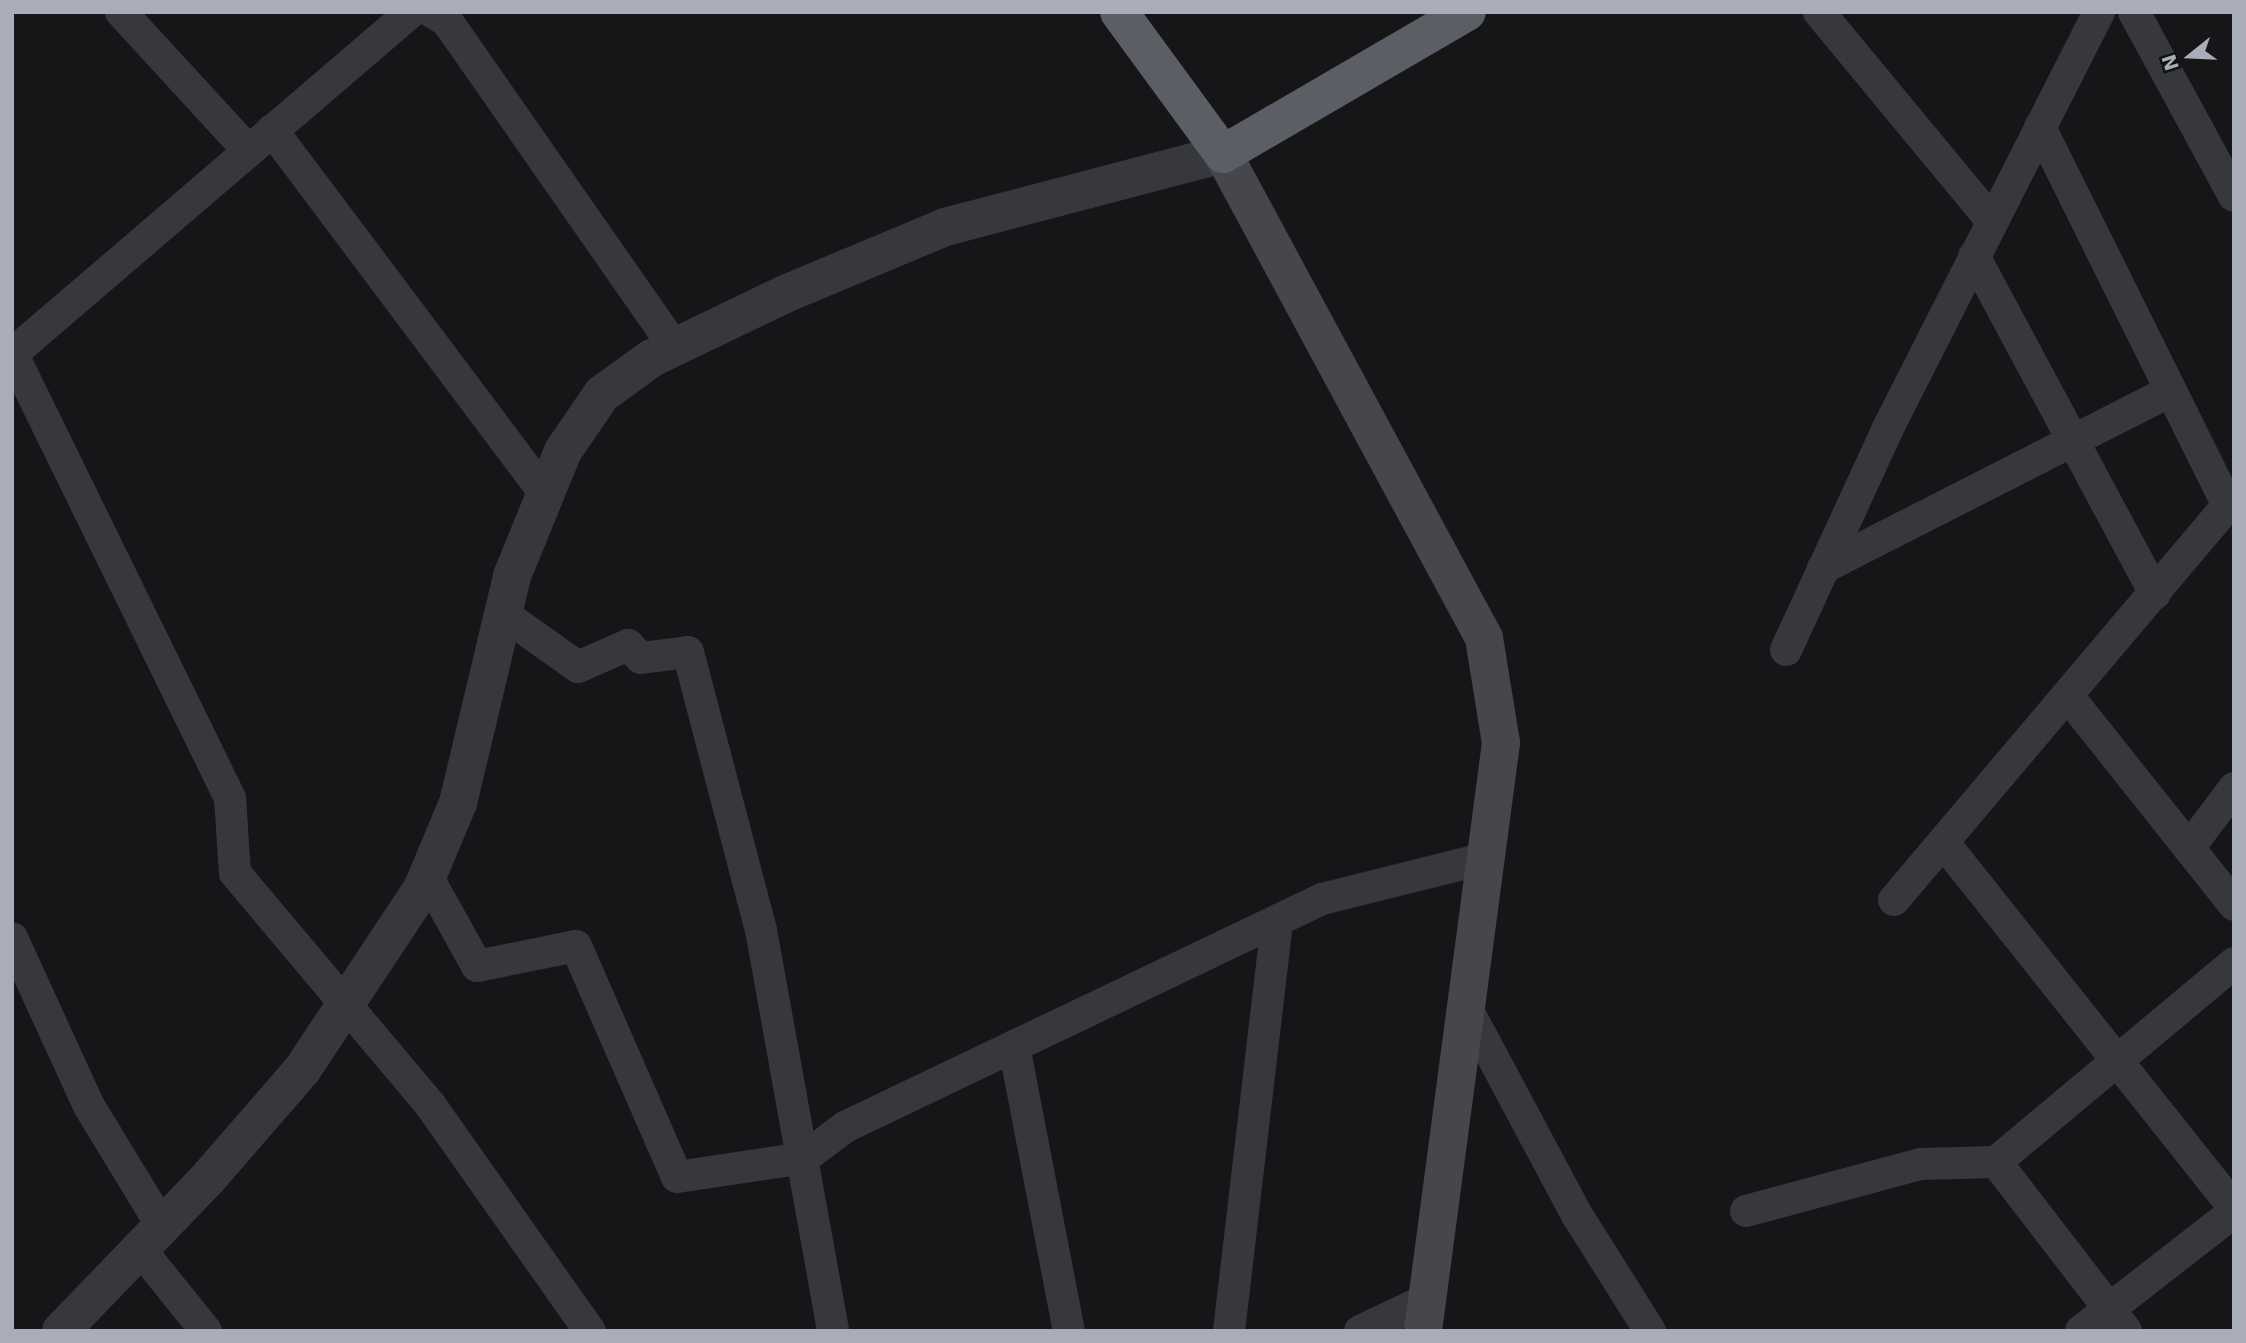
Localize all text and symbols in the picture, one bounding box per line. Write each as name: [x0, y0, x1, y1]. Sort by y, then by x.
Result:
north arrow: [2155, 21, 2225, 91]
text: N: [2157, 52, 2183, 73]

